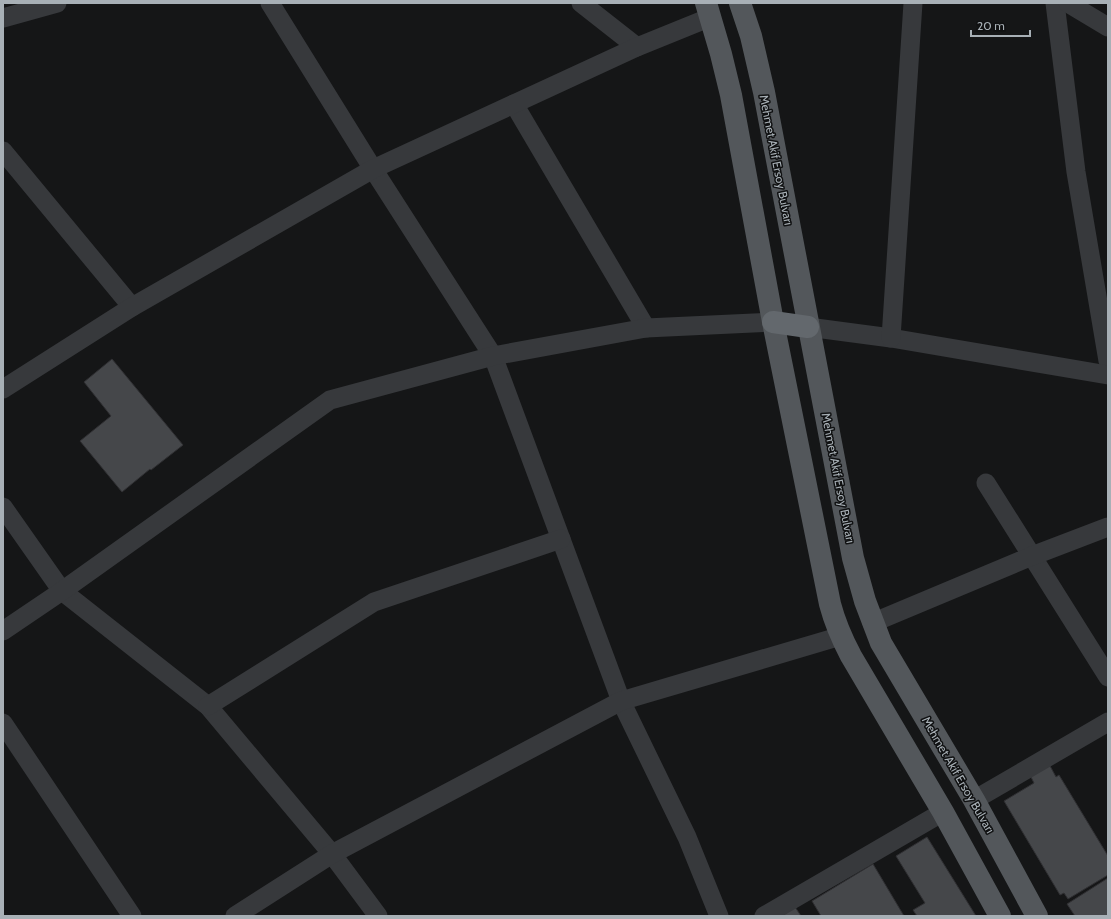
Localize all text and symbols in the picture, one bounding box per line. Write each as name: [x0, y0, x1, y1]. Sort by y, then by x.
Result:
scale bar: [971, 12, 1030, 38]
text: 20 m: [977, 18, 1005, 33]
street label: Mehmet Akif Ersoy Bulvarı: [757, 94, 796, 226]
street label: Mehmet Akif Ersoy Bulvarı: [819, 412, 858, 544]
street label: Mehmet Akif Ersoy Bulvarı: [919, 714, 998, 836]

